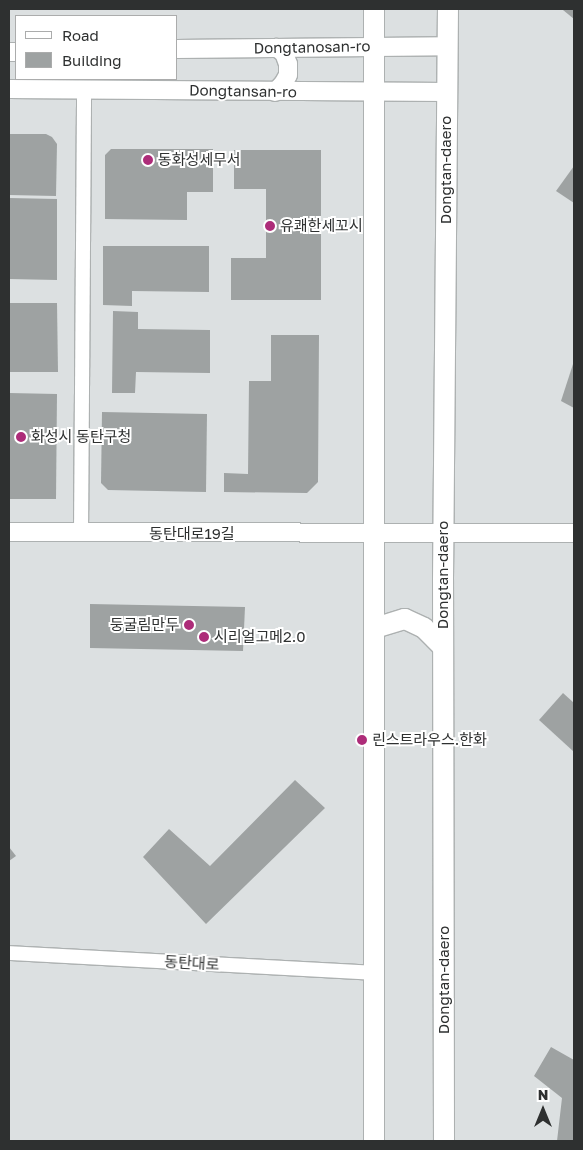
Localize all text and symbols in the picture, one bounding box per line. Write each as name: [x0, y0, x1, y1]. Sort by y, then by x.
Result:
legend: [15, 15, 178, 80]
text: Road: [62, 26, 99, 44]
street label: Dongtanosan-ro: [254, 37, 370, 57]
text: Building: [62, 51, 122, 69]
street label: Dongtansan-ro: [189, 81, 297, 101]
street label: Dongtan-daero: [437, 116, 455, 224]
place label: 동화성세무서: [158, 151, 241, 169]
marker: 동화성세무서: [142, 154, 154, 166]
place label: 유쾌한세꼬시: [280, 217, 363, 235]
marker: 유쾌한세꼬시: [264, 220, 276, 232]
place label: 화성시 동탄구청: [31, 428, 131, 446]
marker: 화성시 동탄구청: [15, 431, 27, 443]
street label: Dongtan-daero: [434, 521, 452, 629]
street label: 동탄대로19길: [149, 525, 235, 543]
place label: 둥굴림만두: [110, 616, 179, 634]
marker: 둥굴림만두: [183, 619, 195, 631]
place label: 시리얼고메2.0: [214, 628, 305, 646]
marker: 시리얼고메2.0: [198, 631, 210, 643]
place label: 린스트라우스.한화: [372, 731, 487, 749]
marker: 린스트라우스.한화: [356, 734, 368, 746]
street label: Dongtan-daero: [435, 926, 453, 1034]
street label: 동탄대로: [164, 953, 220, 973]
north arrow: [518, 1085, 568, 1135]
text: N: [538, 1086, 548, 1103]

